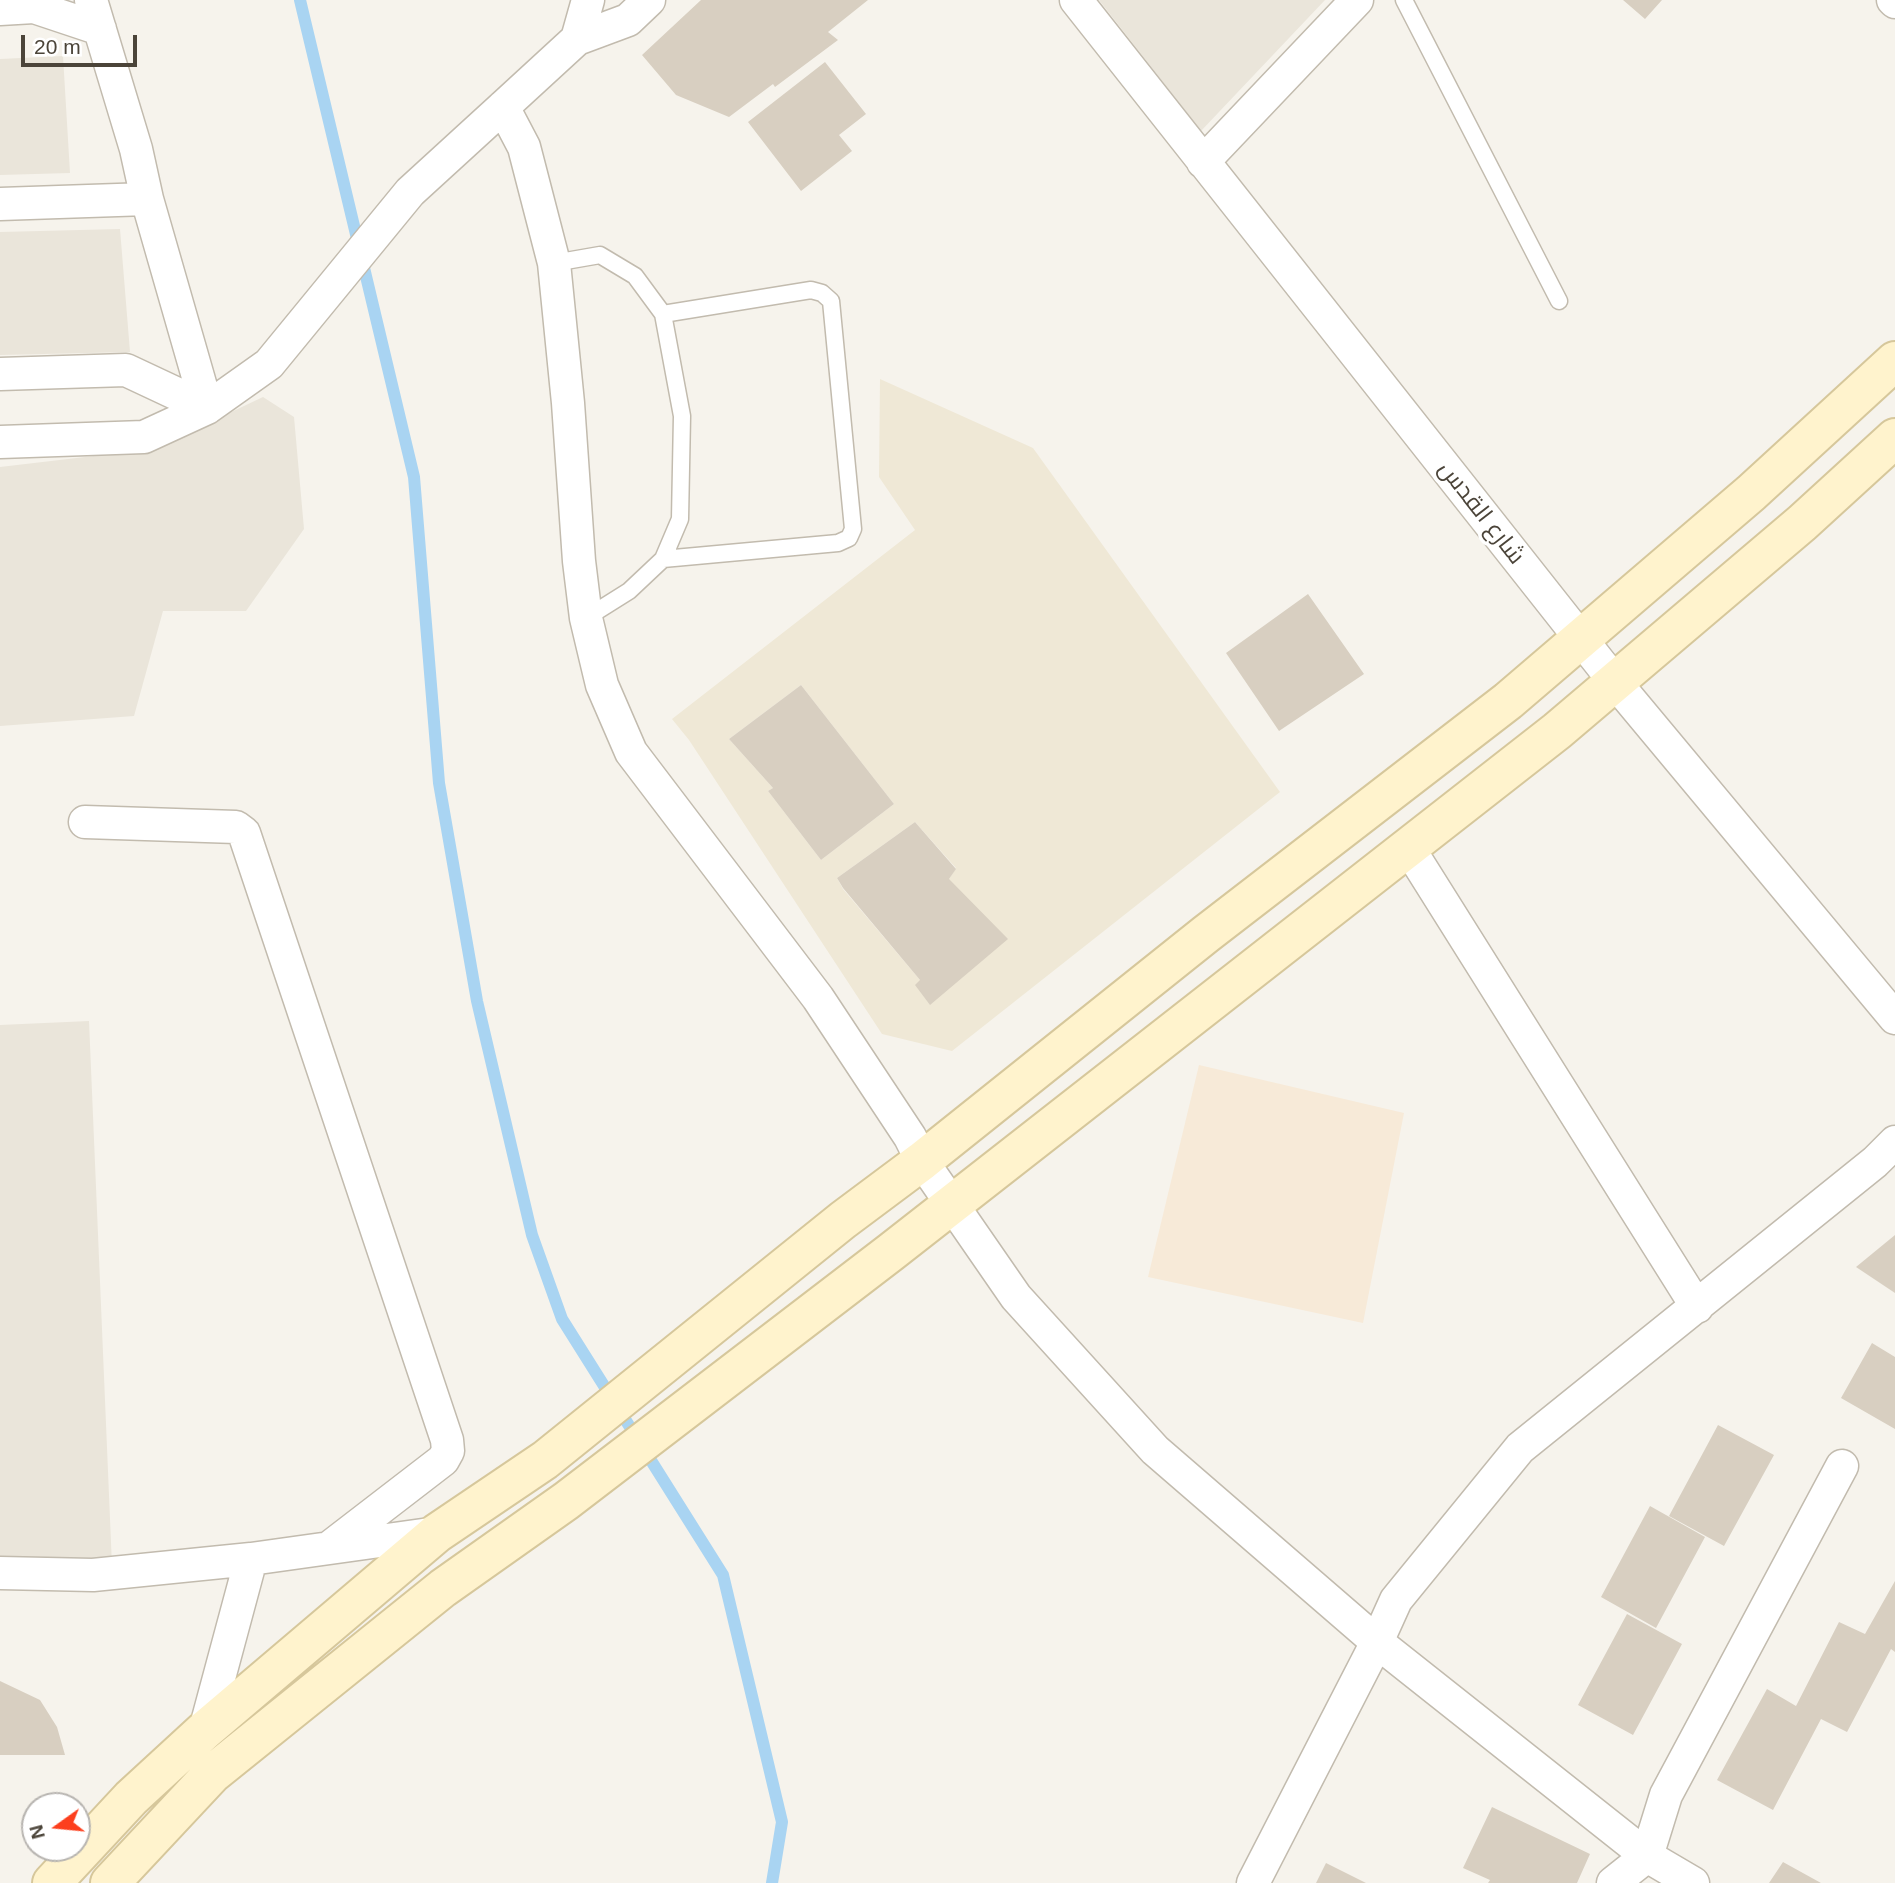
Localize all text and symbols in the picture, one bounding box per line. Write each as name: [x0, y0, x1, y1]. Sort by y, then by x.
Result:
scale bar: [24, 21, 140, 65]
text: 20 m: [34, 35, 81, 58]
street label: شارع القدس: [1432, 455, 1530, 571]
north arrow: [21, 1792, 91, 1862]
text: N: [25, 1823, 49, 1841]

